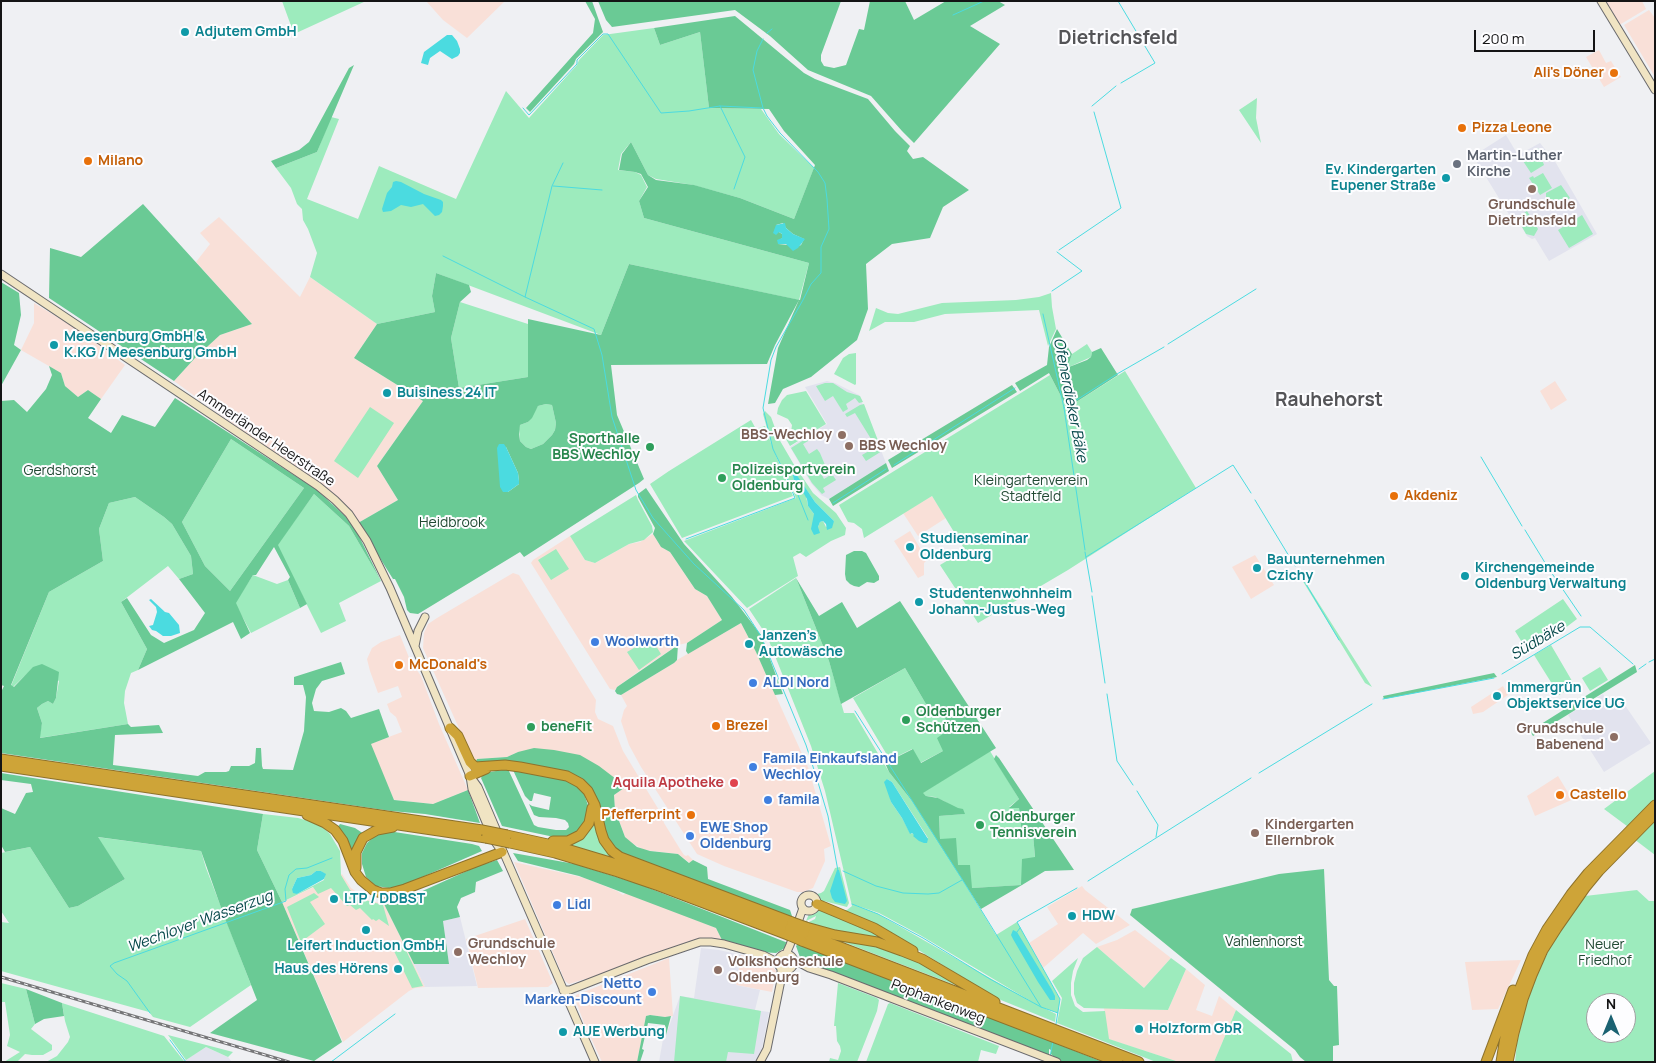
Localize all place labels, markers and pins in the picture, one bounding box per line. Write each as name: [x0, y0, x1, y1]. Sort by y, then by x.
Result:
place label: Adjutem GmbH: [195, 24, 297, 40]
marker: Adjutem GmbH: [179, 26, 191, 38]
place label: Ali's Döner: [1533, 65, 1604, 81]
marker: Ali's Döner: [1608, 67, 1620, 79]
place label: Pizza Leone: [1472, 120, 1552, 136]
marker: Pizza Leone: [1456, 122, 1468, 134]
place label: Martin-Luther Kirche: [1467, 148, 1562, 180]
place label: Milano: [98, 153, 143, 169]
marker: Milano: [82, 155, 94, 167]
marker: Martin-Luther Kirche: [1451, 158, 1463, 170]
place label: Ev. Kindergarten Eupener Straße: [1325, 162, 1436, 194]
marker: Ev. Kindergarten Eupener Straße: [1440, 172, 1452, 184]
marker: Grundschule Dietrichsfeld: [1526, 183, 1538, 195]
place label: Grundschule Dietrichsfeld: [1488, 197, 1576, 230]
place label: Meesenburg GmbH & K.KG / Meesenburg GmbH: [64, 329, 237, 362]
marker: Meesenburg GmbH & K.KG / Meesenburg GmbH: [48, 339, 60, 351]
place label: Buisiness 24 IT: [397, 385, 497, 401]
marker: Buisiness 24 IT: [381, 387, 393, 399]
place label: BBS-Wechloy: [741, 427, 832, 443]
marker: BBS-Wechloy: [836, 429, 848, 441]
place label: Sporthalle BBS Wechloy: [552, 431, 640, 464]
place label: BBS Wechloy: [859, 438, 947, 454]
marker: BBS Wechloy: [843, 440, 855, 452]
marker: Sporthalle BBS Wechloy: [644, 441, 656, 453]
place label: Polizeisportverein Oldenburg: [732, 462, 856, 494]
marker: Polizeisportverein Oldenburg: [716, 472, 728, 484]
place label: Akdeniz: [1404, 488, 1458, 504]
marker: Akdeniz: [1388, 490, 1400, 502]
place label: Studienseminar Oldenburg: [920, 531, 1028, 564]
marker: Studienseminar Oldenburg: [904, 541, 916, 553]
place label: Bauunternehmen Czichy: [1267, 552, 1385, 584]
place label: Kirchengemeinde Oldenburg Verwaltung: [1475, 560, 1626, 592]
marker: Bauunternehmen Czichy: [1251, 562, 1263, 574]
marker: Kirchengemeinde Oldenburg Verwaltung: [1459, 570, 1471, 582]
place label: Studentenwohnheim Johann-Justus-Weg: [929, 586, 1072, 618]
marker: Studentenwohnheim Johann-Justus-Weg: [913, 596, 925, 608]
place label: Janzen’s Autowäsche: [759, 628, 843, 660]
place label: Woolworth: [605, 634, 679, 650]
marker: Woolworth: [589, 636, 601, 648]
marker: Janzen’s Autowäsche: [743, 638, 755, 650]
place label: McDonald's: [409, 657, 487, 673]
marker: McDonald's: [393, 659, 405, 671]
place label: ALDI Nord: [763, 675, 829, 691]
marker: ALDI Nord: [747, 677, 759, 689]
place label: Immergrün Objektservice UG: [1507, 680, 1625, 712]
marker: Immergrün Objektservice UG: [1491, 690, 1503, 702]
place label: Oldenburger Schützen: [916, 704, 1001, 736]
marker: Oldenburger Schützen: [900, 714, 912, 726]
place label: Brezel: [726, 718, 768, 734]
place label: beneFit: [541, 719, 592, 735]
marker: Brezel: [710, 720, 722, 732]
marker: beneFit: [525, 721, 537, 733]
place label: Grundschule Babenend: [1517, 721, 1604, 754]
marker: Grundschule Babenend: [1608, 731, 1620, 743]
place label: Famila Einkaufsland Wechloy: [763, 751, 897, 784]
marker: Famila Einkaufsland Wechloy: [747, 761, 759, 773]
place label: Aquila Apotheke: [613, 775, 724, 791]
marker: Aquila Apotheke: [728, 777, 740, 789]
place label: Castello: [1570, 787, 1627, 803]
marker: Castello: [1554, 789, 1566, 801]
place label: famila: [778, 792, 820, 808]
marker: famila: [762, 794, 774, 806]
place label: Pfefferprint: [601, 807, 681, 823]
marker: Pfefferprint: [685, 809, 697, 821]
place label: Oldenburger Tennisverein: [990, 809, 1077, 842]
place label: Kindergarten Ellernbrok: [1265, 817, 1354, 850]
marker: Oldenburger Tennisverein: [974, 819, 986, 831]
place label: EWE Shop Oldenburg: [700, 820, 771, 852]
marker: Kindergarten Ellernbrok: [1249, 827, 1261, 839]
marker: EWE Shop Oldenburg: [684, 830, 696, 842]
place label: LTP / DDBST: [344, 891, 425, 907]
marker: LTP / DDBST: [328, 893, 340, 905]
place label: Lidl: [567, 897, 591, 913]
marker: Lidl: [551, 899, 563, 911]
place label: HDW: [1082, 908, 1115, 924]
marker: HDW: [1066, 910, 1078, 922]
marker: Leifert Induction GmbH: [360, 924, 372, 936]
place label: Grundschule Wechloy: [468, 936, 555, 969]
place label: Leifert Induction GmbH: [287, 938, 445, 954]
marker: Grundschule Wechloy: [452, 946, 464, 958]
place label: Volkshochschule Oldenburg: [728, 954, 843, 986]
place label: Haus des Hörens: [274, 961, 388, 977]
marker: Haus des Hörens: [392, 963, 404, 975]
marker: Volkshochschule Oldenburg: [712, 964, 724, 976]
place label: Netto Marken-Discount: [525, 976, 642, 1009]
marker: Netto Marken-Discount: [646, 986, 658, 998]
place label: Holzform GbR: [1149, 1021, 1242, 1037]
marker: Holzform GbR: [1133, 1023, 1145, 1035]
place label: AUE Werbung: [573, 1024, 665, 1040]
marker: AUE Werbung: [557, 1026, 569, 1038]

